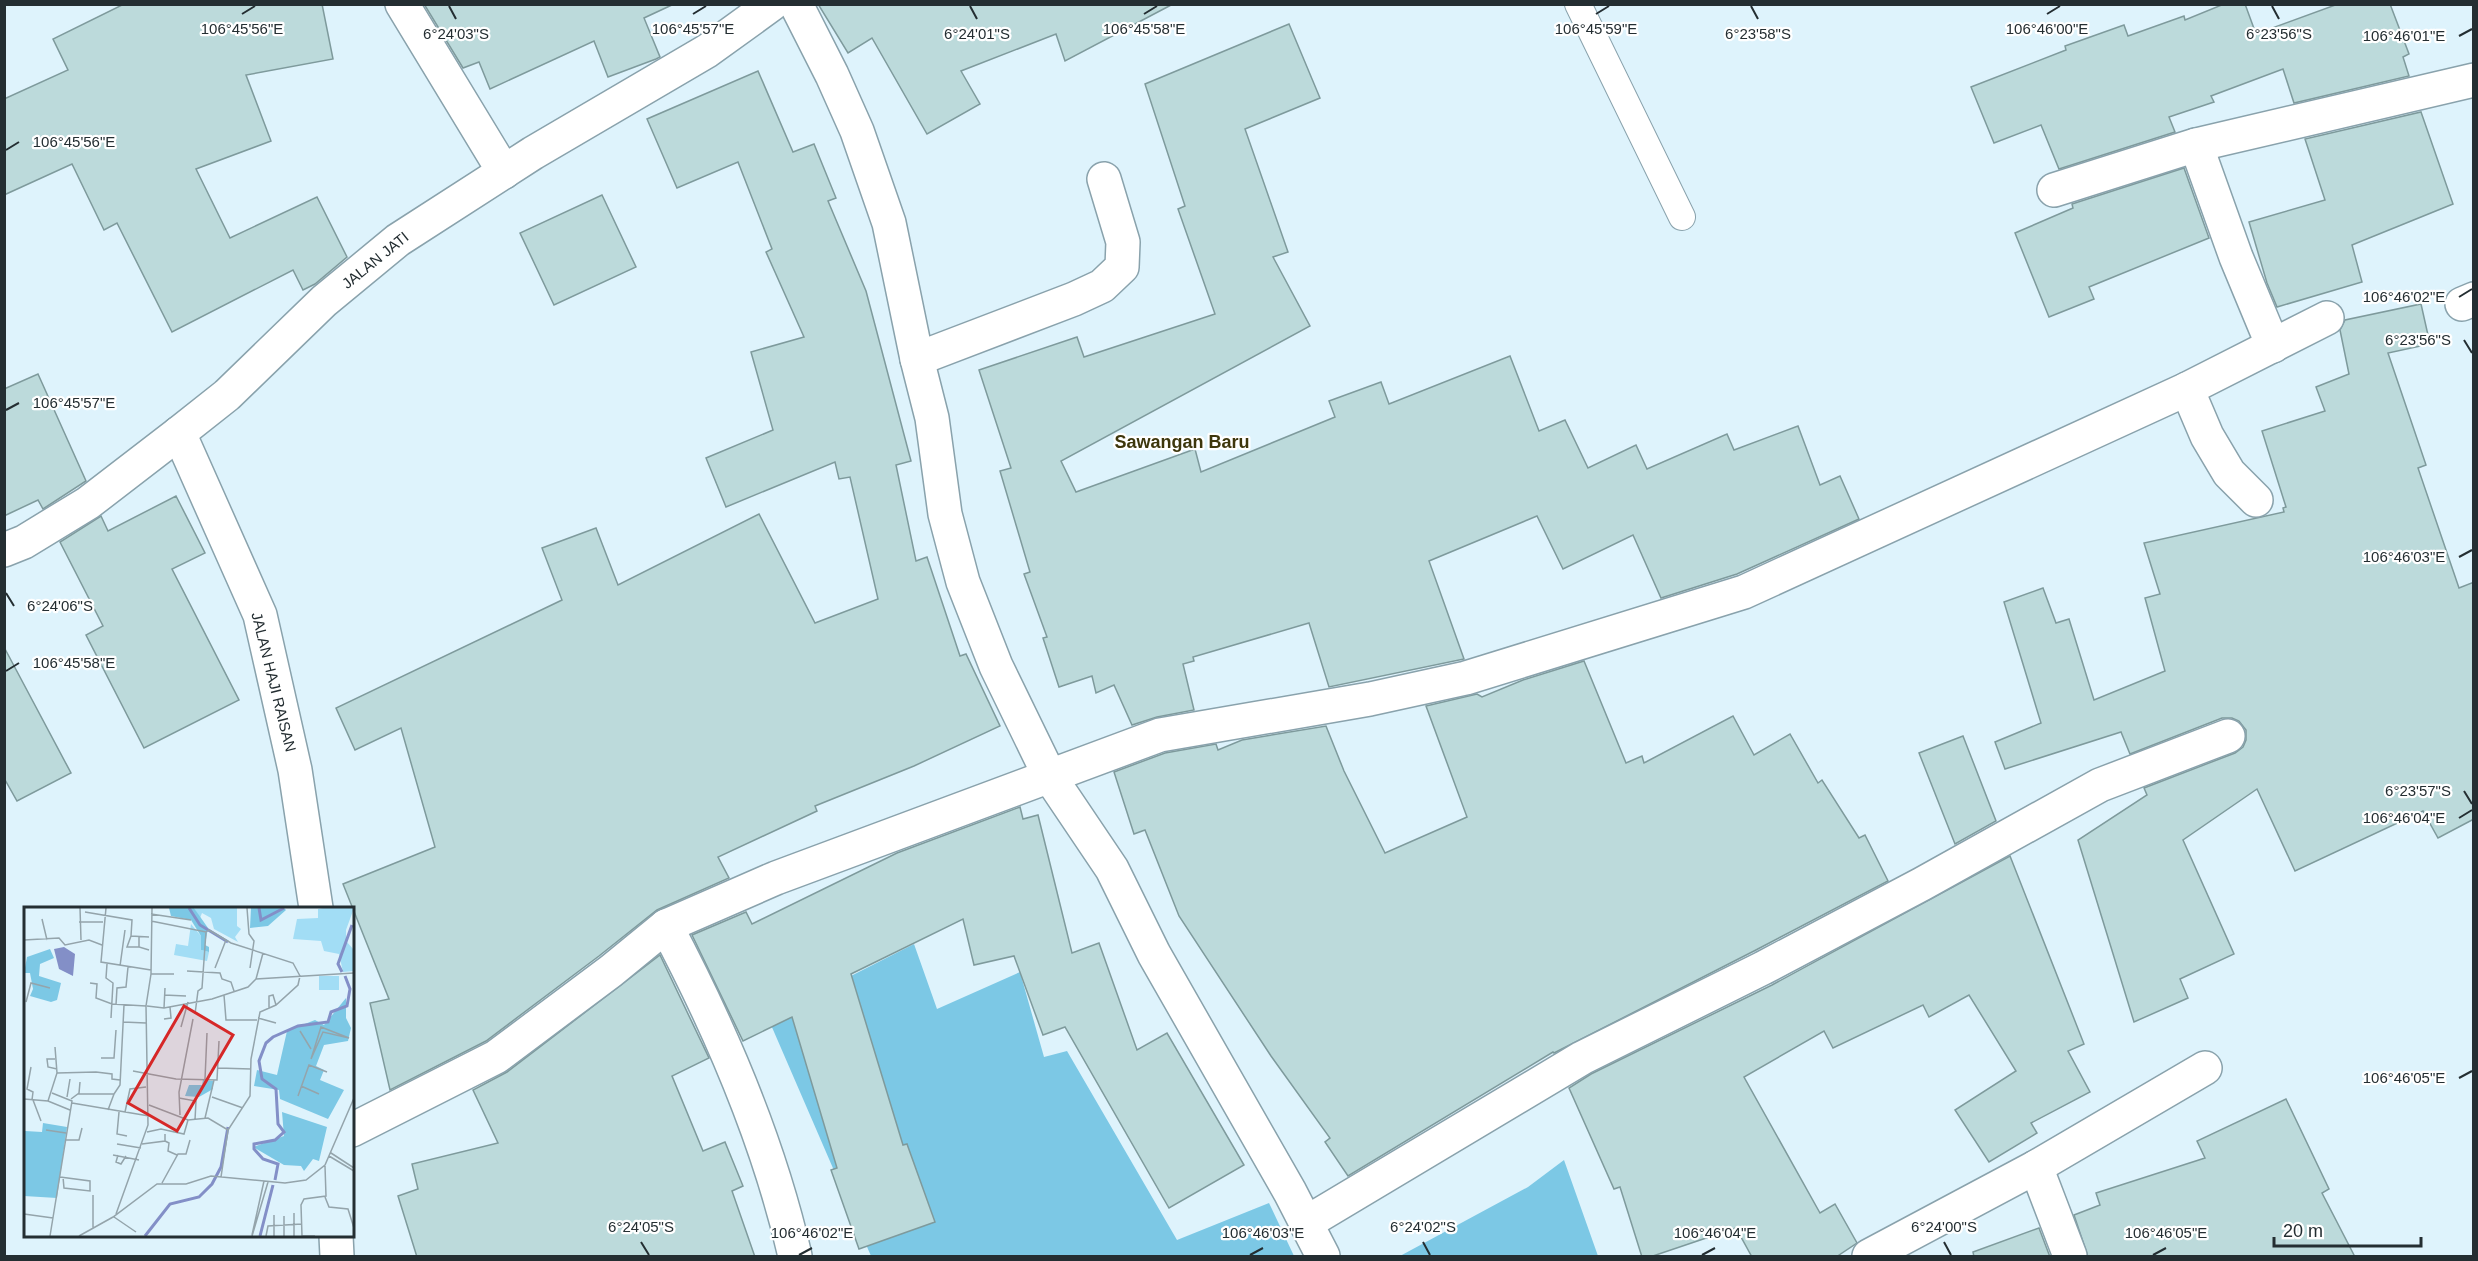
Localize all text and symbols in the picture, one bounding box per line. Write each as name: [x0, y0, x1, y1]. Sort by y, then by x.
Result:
text: 106°45'56"E: [201, 20, 283, 37]
text: 106°45'57"E: [652, 20, 734, 37]
text: 106°45'58"E: [1103, 20, 1185, 37]
text: 106°45'59"E: [1555, 20, 1637, 37]
text: 106°46'00"E: [2006, 20, 2088, 37]
text: 6°24'03"S: [423, 25, 489, 42]
text: 6°24'01"S: [944, 25, 1010, 42]
text: 6°23'58"S: [1725, 25, 1791, 42]
text: 6°23'56"S: [2246, 25, 2312, 42]
text: 106°46'01"E: [2363, 27, 2445, 44]
text: 106°45'56"E: [33, 133, 115, 150]
street label: JALAN JATI: [338, 228, 412, 292]
text: 106°46'02"E: [2363, 288, 2445, 305]
text: 6°23'56"S: [2385, 331, 2451, 348]
text: 106°45'57"E: [33, 394, 115, 411]
district label: Sawangan Baru: [1114, 432, 1250, 452]
text: 106°46'03"E: [2363, 548, 2445, 565]
text: 6°24'06"S: [27, 597, 93, 614]
street label: JALAN HAJI RAISAN: [248, 610, 300, 754]
text: 106°45'58"E: [33, 654, 115, 671]
text: 6°23'57"S: [2385, 782, 2451, 799]
text: 106°46'04"E: [2363, 809, 2445, 826]
inset map: [24, 907, 354, 1237]
text: 106°46'05"E: [2363, 1069, 2445, 1086]
scale bar: [2274, 1210, 2421, 1248]
text: 6°24'05"S: [608, 1218, 674, 1235]
text: 6°24'02"S: [1390, 1218, 1456, 1235]
text: 6°24'00"S: [1911, 1218, 1977, 1235]
text: 20 m: [2283, 1221, 2323, 1241]
text: 106°46'02"E: [771, 1224, 853, 1241]
text: 106°46'03"E: [1222, 1224, 1304, 1241]
text: 106°46'04"E: [1674, 1224, 1756, 1241]
text: 106°46'05"E: [2125, 1224, 2207, 1241]

